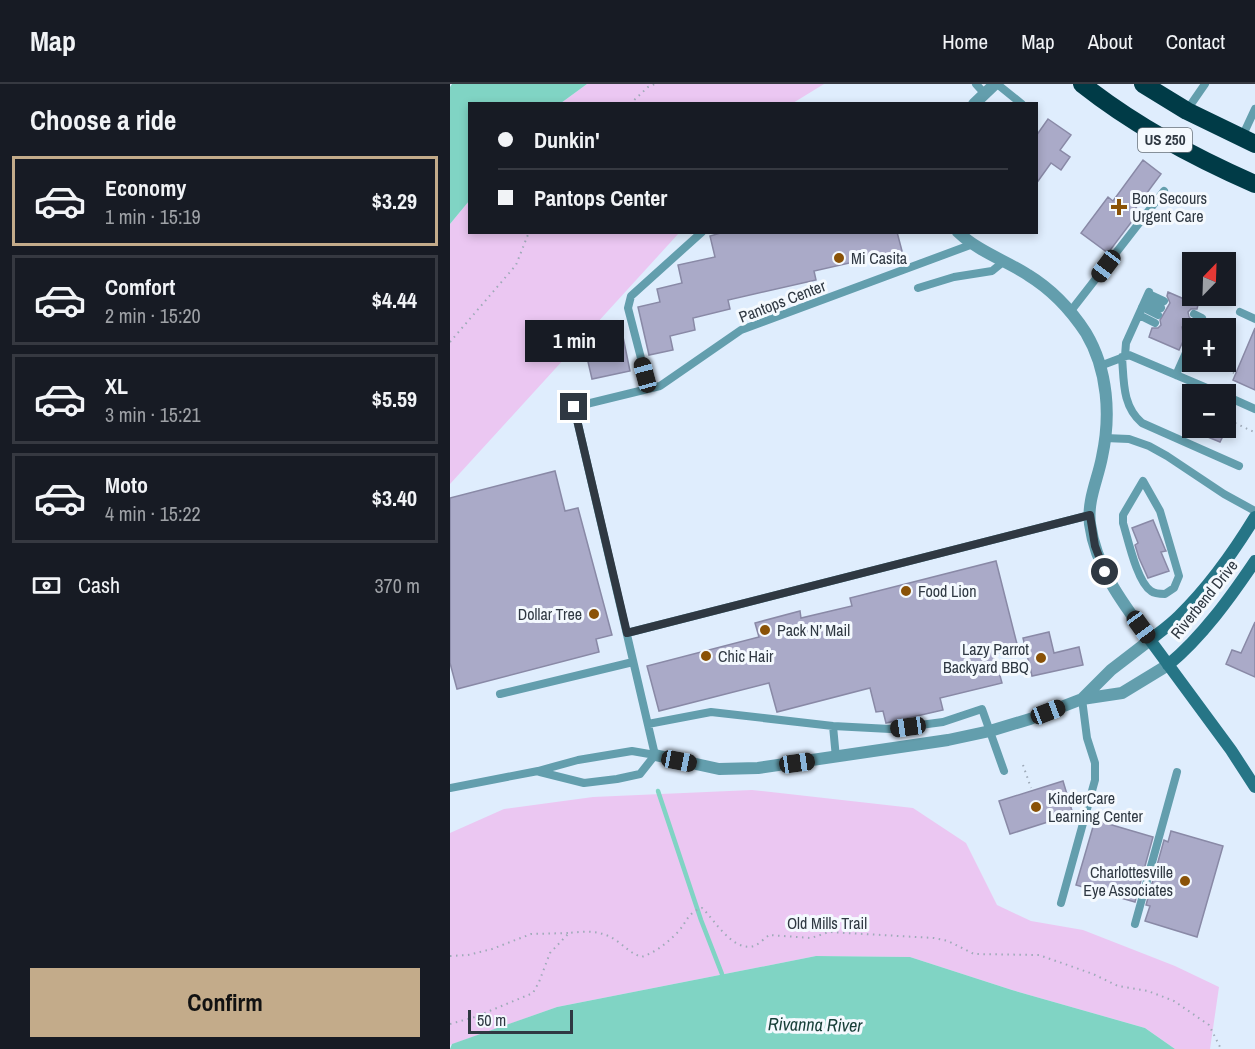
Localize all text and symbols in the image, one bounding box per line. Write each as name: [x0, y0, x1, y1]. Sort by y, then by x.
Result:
text: Map: [30, 22, 76, 60]
text: Home: [942, 27, 988, 56]
text: Map: [1021, 27, 1055, 56]
text: About: [1088, 27, 1133, 56]
text: Contact: [1166, 27, 1225, 56]
text: Choose a ride: [30, 102, 176, 138]
text: Dunkin': [534, 125, 599, 155]
road number: US 250: [1138, 128, 1192, 152]
text: Economy: [105, 173, 186, 203]
icon: car: [33, 174, 87, 228]
text: Pantops Center: [534, 183, 667, 213]
text: $3.29: [372, 186, 417, 216]
place label: Bon Secours Urgent Care: [1132, 187, 1207, 227]
marker: Bon Secours Urgent Care: [1110, 198, 1128, 216]
text: 1 min · 15:19: [105, 203, 201, 230]
car: [1088, 246, 1124, 286]
place label: Mi Casita: [851, 247, 908, 269]
marker: Mi Casita: [832, 251, 846, 265]
north arrow: [1182, 252, 1236, 306]
map controls: [1182, 252, 1236, 438]
text: Comfort: [105, 272, 175, 302]
icon: car: [33, 273, 87, 327]
street label: Pantops Center: [735, 274, 829, 328]
text: $4.44: [372, 285, 417, 315]
text: 2 min · 15:20: [105, 302, 201, 329]
button: +: [1182, 318, 1236, 372]
callout: 1 min: [524, 320, 624, 362]
text: 1 min: [553, 327, 596, 354]
car: [632, 355, 658, 395]
text: XL: [105, 371, 128, 401]
icon: car: [33, 372, 87, 426]
text: $5.59: [372, 384, 417, 414]
button: −: [1182, 384, 1236, 438]
route end: [560, 393, 587, 420]
text: 3 min · 15:21: [105, 401, 201, 428]
text: Moto: [105, 470, 148, 500]
icon: car: [33, 471, 87, 525]
text: $3.40: [372, 483, 417, 513]
text: 4 min · 15:22: [105, 500, 201, 527]
street label: Riverbend Drive: [1165, 555, 1243, 643]
route start: [1091, 558, 1118, 585]
icon: cash: [30, 569, 63, 602]
text: Cash: [78, 570, 120, 600]
text: 370 m: [374, 572, 420, 599]
place label: Food Lion: [918, 580, 976, 602]
marker: Food Lion: [899, 584, 913, 598]
place label: Dollar Tree: [518, 603, 582, 625]
marker: Dollar Tree: [587, 607, 601, 621]
car: [1123, 607, 1159, 647]
place label: Pack N’ Mail: [777, 619, 850, 641]
marker: Pack N’ Mail: [758, 623, 772, 637]
place label: Lazy Parrot Backyard BBQ: [943, 638, 1029, 678]
place label: Chic Hair: [718, 645, 774, 667]
marker: Chic Hair: [699, 649, 713, 663]
marker: Lazy Parrot Backyard BBQ: [1034, 651, 1048, 665]
car: [1028, 697, 1068, 727]
car: [889, 716, 927, 738]
car: [660, 749, 698, 773]
car: [778, 752, 816, 774]
place label: KinderCare Learning Center: [1048, 787, 1143, 827]
marker: KinderCare Learning Center: [1029, 800, 1043, 814]
place label: Charlottesville Eye Associates: [1083, 861, 1173, 901]
marker: Charlottesville Eye Associates: [1178, 874, 1192, 888]
street label: Old Mills Trail: [787, 912, 867, 934]
button: Confirm: [30, 968, 420, 1037]
scale bar: [468, 1007, 573, 1034]
text: 50 m: [477, 1009, 506, 1031]
water label: Rivanna River: [768, 1011, 863, 1038]

